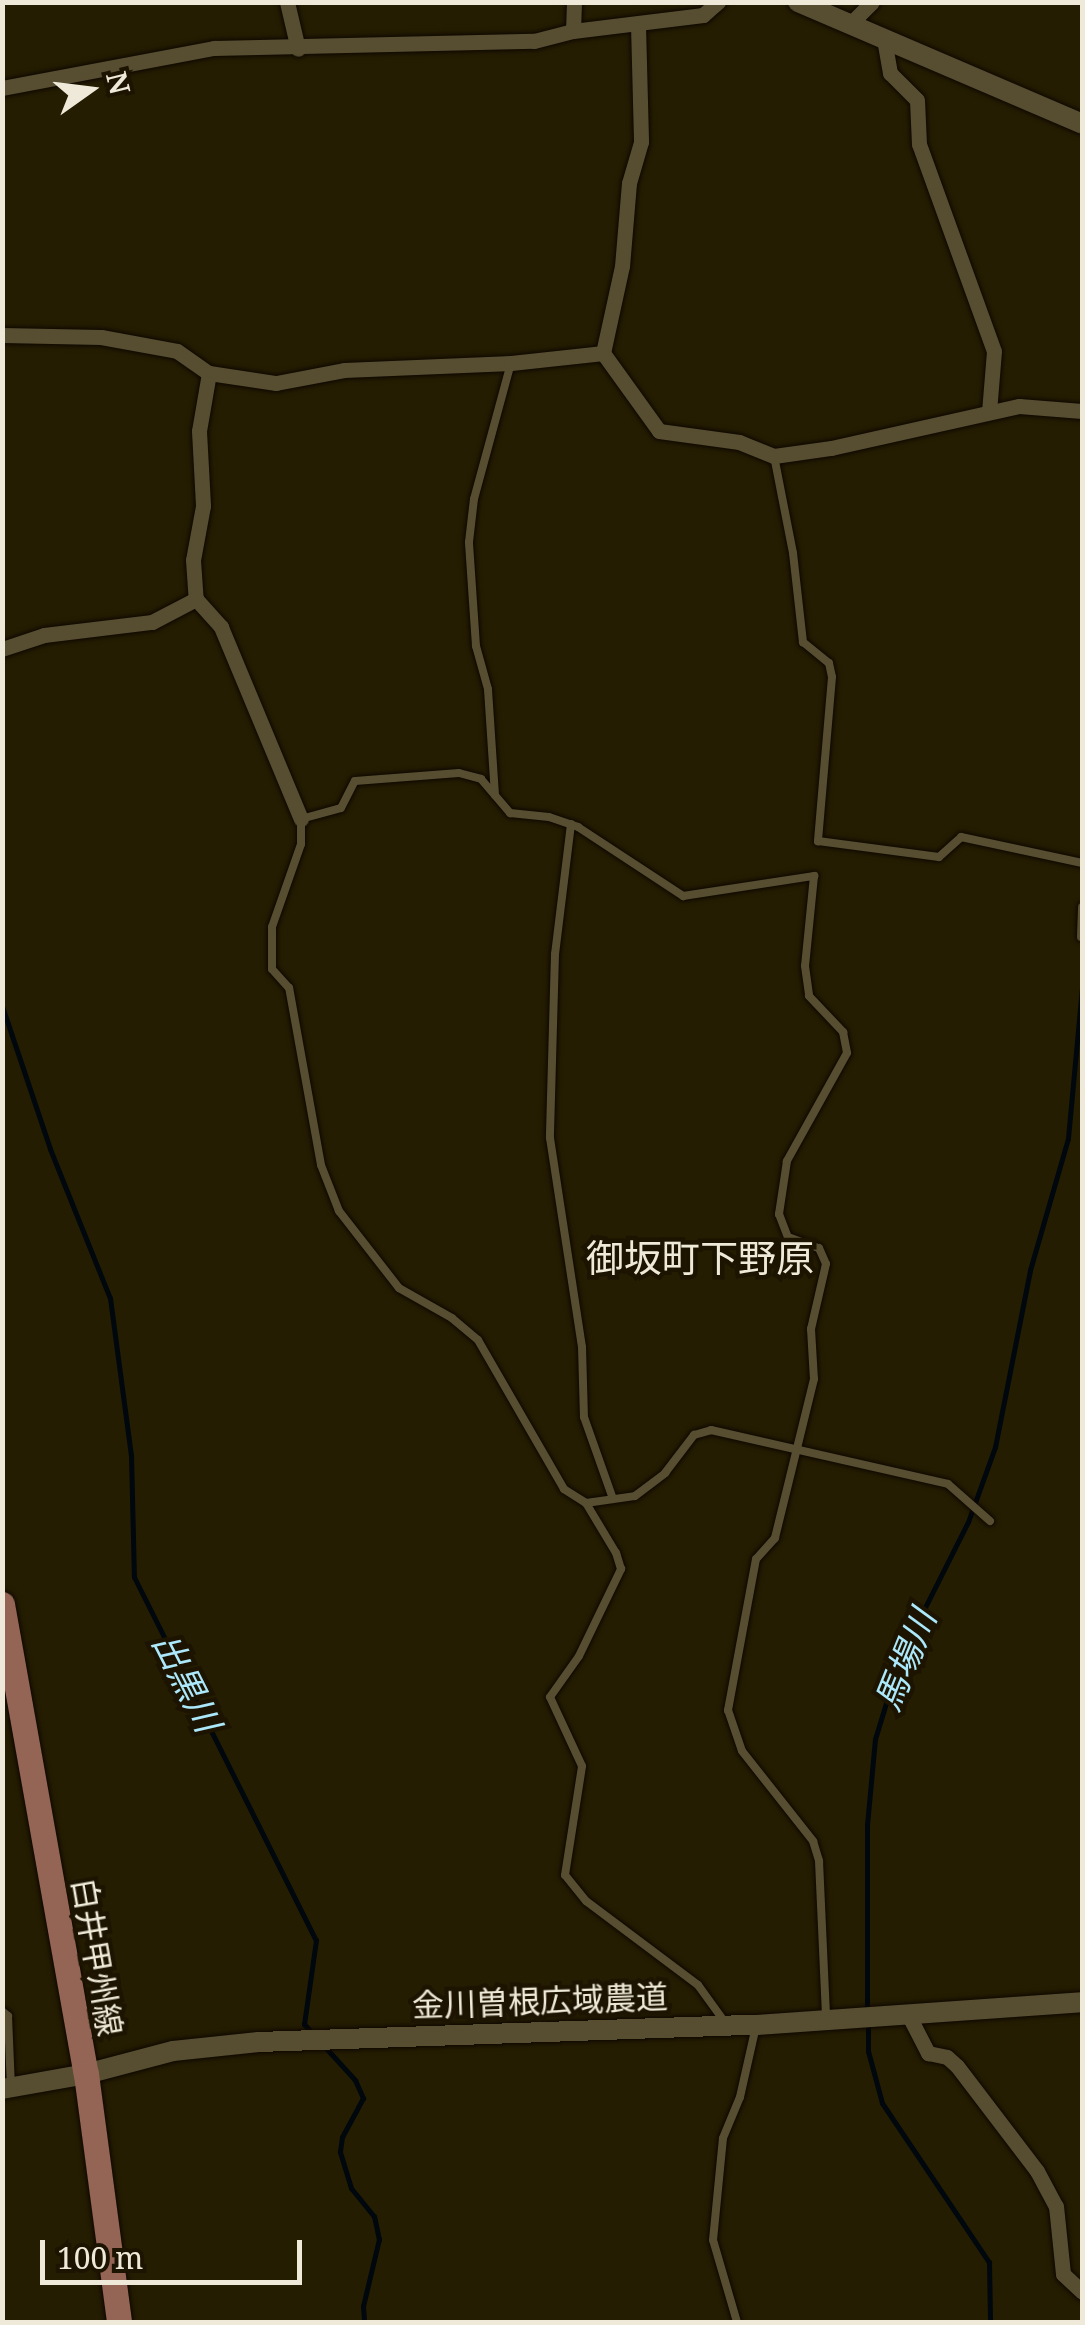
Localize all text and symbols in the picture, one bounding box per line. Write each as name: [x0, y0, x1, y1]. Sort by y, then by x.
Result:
north arrow: [40, 40, 140, 140]
text: N: [98, 67, 140, 98]
district label: 御坂町下野原: [586, 1235, 814, 1281]
water label: 馬場川: [866, 1603, 944, 1717]
water label: 出黒川: [144, 1626, 230, 1738]
street label: 白井甲州線: [64, 1875, 130, 2039]
street label: 金川曽根広域農道: [411, 1977, 669, 2025]
scale bar: [45, 2220, 308, 2282]
text: 100 m: [57, 2237, 143, 2278]

